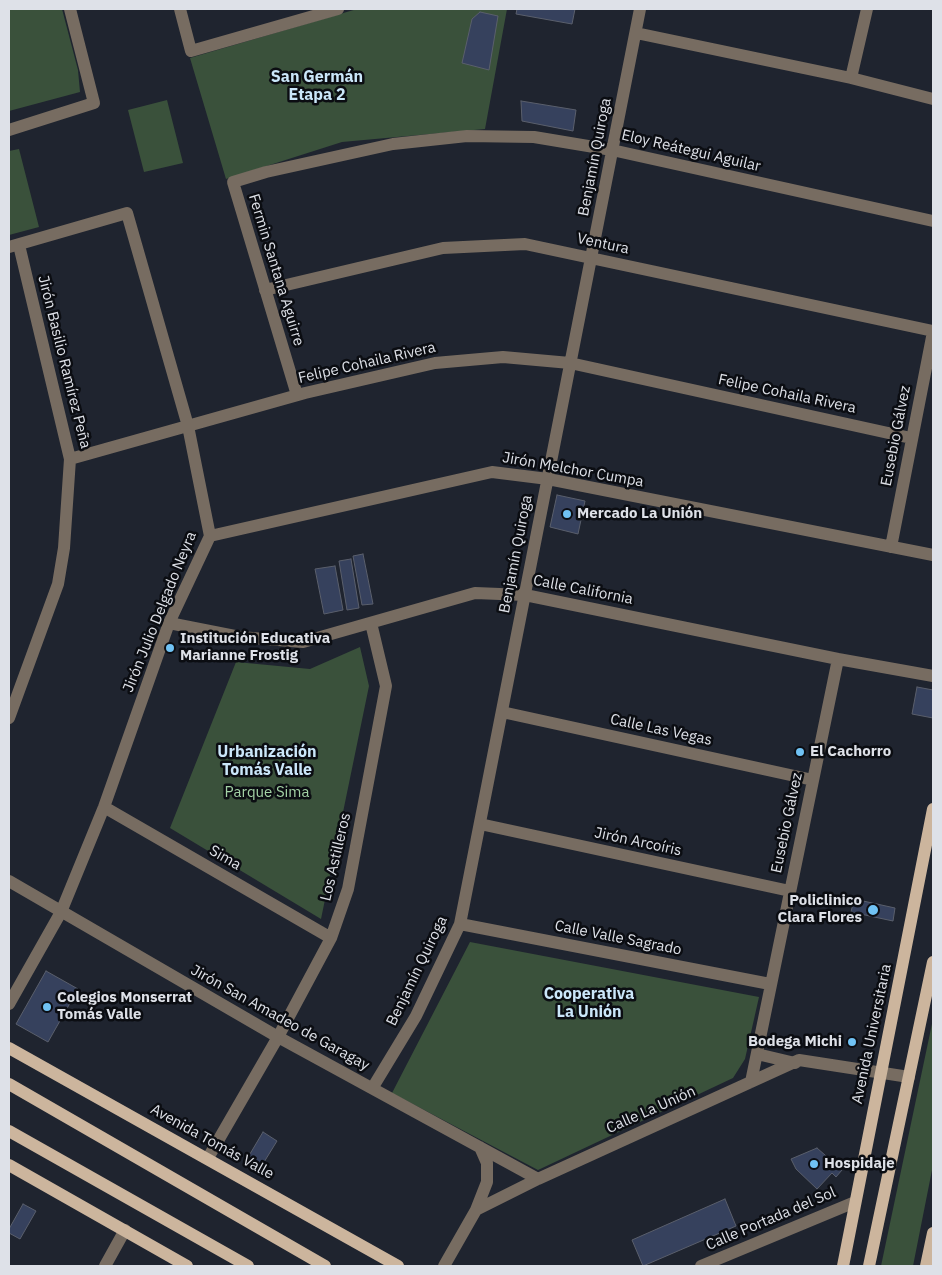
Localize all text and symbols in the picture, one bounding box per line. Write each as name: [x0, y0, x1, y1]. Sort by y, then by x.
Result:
district label: San Germán Etapa 2: [271, 67, 363, 105]
street label: Benjamín Quiroga: [575, 96, 615, 218]
street label: Eloy Reátegui Aguilar: [620, 126, 762, 176]
street label: Fermin Santana Aguirre: [244, 192, 308, 348]
street label: Ventura: [575, 230, 631, 258]
street label: Jirón Basilio Ramírez Peña: [34, 274, 94, 450]
street label: Felipe Cohaila Rivera: [297, 338, 437, 388]
street label: Felipe Cohaila Rivera: [716, 371, 858, 417]
street label: Eusebio Gálvez: [877, 384, 915, 488]
street label: Jirón Melchor Cumpa: [501, 449, 645, 491]
street label: Benjamín Quiroga: [496, 493, 536, 615]
place label: Mercado La Unión: [577, 505, 702, 523]
marker: Mercado La Unión: [561, 508, 573, 520]
street label: Jirón Julio Delgado Neyra: [119, 529, 201, 695]
street label: Calle California: [532, 571, 634, 609]
place label: Institución Educativa Marianne Frostig: [180, 630, 330, 665]
marker: Institución Educativa Marianne Frostig: [164, 642, 176, 654]
street label: Calle Las Vegas: [608, 710, 714, 750]
district label: Urbanización Tomás Valle: [217, 742, 317, 780]
place label: El Cachorro: [810, 743, 891, 761]
marker: El Cachorro: [794, 746, 806, 758]
street label: Eusebio Gálvez: [768, 771, 806, 875]
park label: Parque Sima: [225, 784, 309, 802]
street label: Los Astilleros: [317, 811, 355, 903]
street label: Jirón Arcoíris: [593, 824, 683, 860]
street label: Sima: [206, 842, 244, 874]
place label: Policlinico Clara Flores: [777, 892, 862, 927]
marker: Policlinico Clara Flores: [866, 903, 880, 917]
street label: Benjamín Quiroga: [383, 913, 451, 1029]
street label: Calle Valle Sagrado: [553, 917, 683, 959]
street label: Jirón San Amadeo de Garagay: [188, 961, 372, 1075]
street label: Avenida Universitaria: [848, 963, 896, 1105]
district label: Cooperativa La Unión: [544, 984, 634, 1022]
place label: Colegios Monserrat Tomás Valle: [57, 989, 192, 1024]
marker: Colegios Monserrat Tomás Valle: [41, 1001, 53, 1013]
place label: Bodega Michi: [748, 1033, 842, 1051]
marker: Bodega Michi: [846, 1036, 858, 1048]
street label: Calle La Unión: [604, 1082, 698, 1138]
street label: Avenida Tomás Valle: [147, 1101, 277, 1183]
place label: Hospidaje: [824, 1155, 895, 1173]
marker: Hospidaje: [808, 1158, 820, 1170]
street label: Calle Portada del Sol: [703, 1184, 839, 1254]

